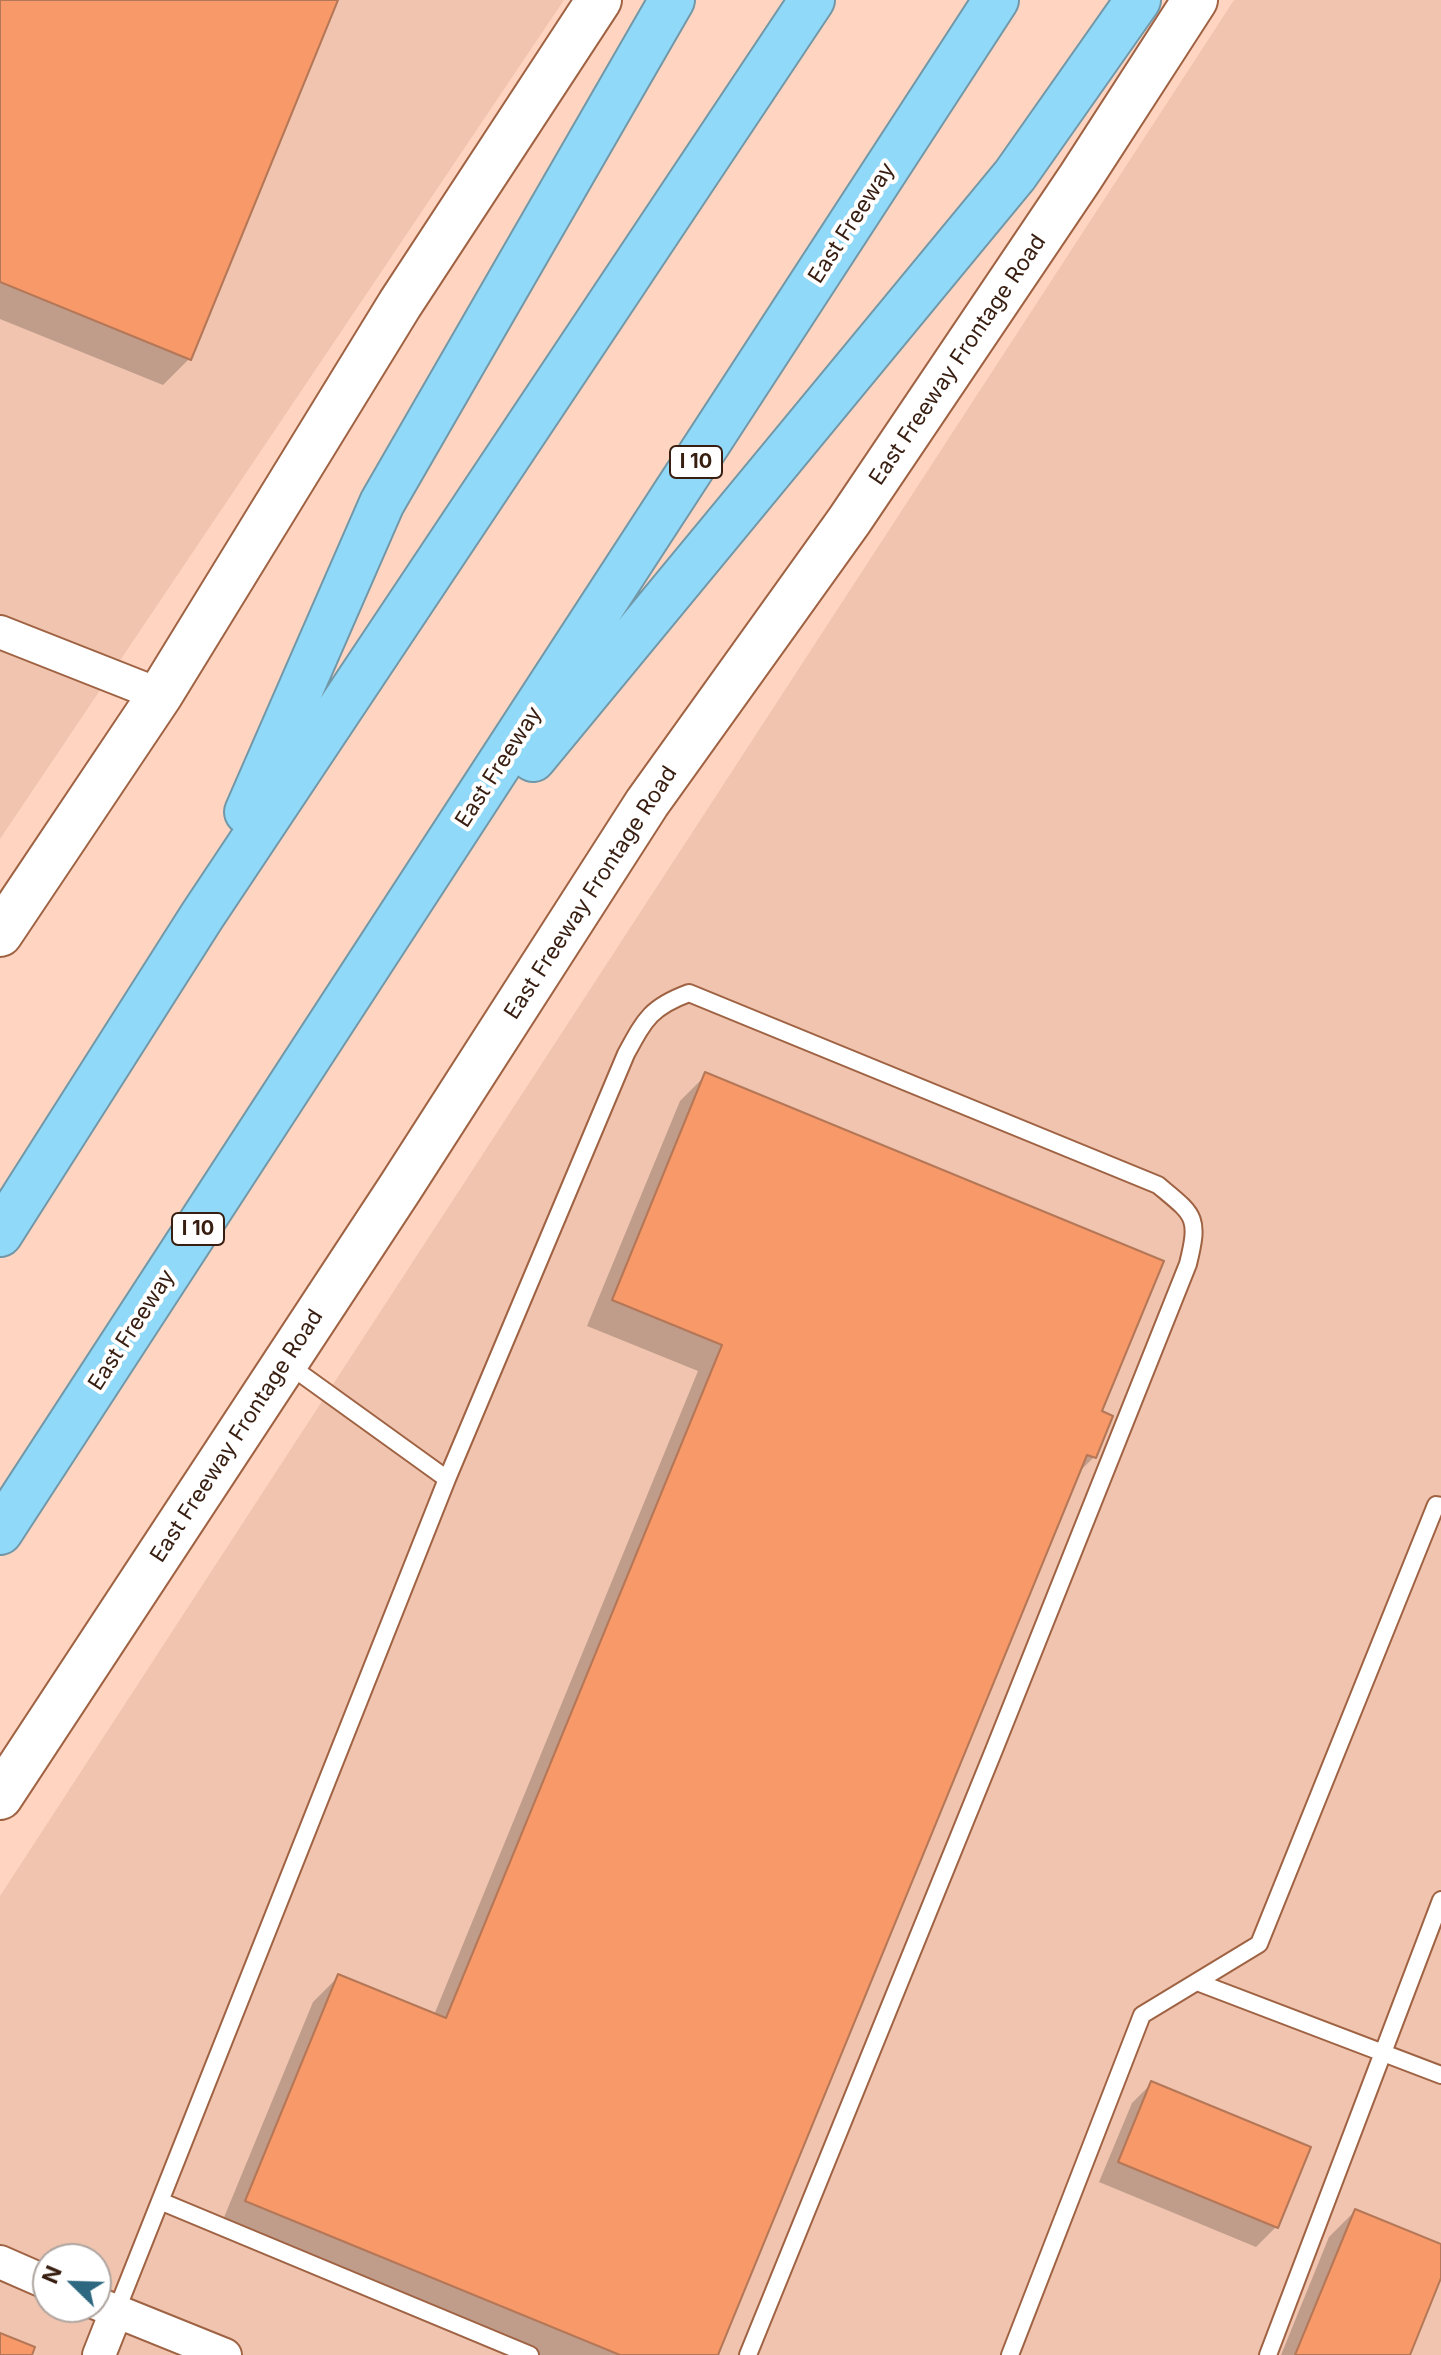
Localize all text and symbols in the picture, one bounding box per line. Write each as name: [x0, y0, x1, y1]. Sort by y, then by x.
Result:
street label: East Freeway: [803, 158, 901, 288]
street label: East Freeway Frontage Road: [864, 230, 1052, 490]
road number: I 10: [670, 446, 722, 478]
street label: East Freeway: [450, 702, 548, 832]
street label: East Freeway Frontage Road: [499, 762, 683, 1024]
road number: I 10: [172, 1213, 224, 1245]
street label: East Freeway: [83, 1265, 181, 1395]
street label: East Freeway Frontage Road: [145, 1305, 329, 1567]
north arrow: [32, 2243, 112, 2323]
text: N: [37, 2262, 67, 2287]

